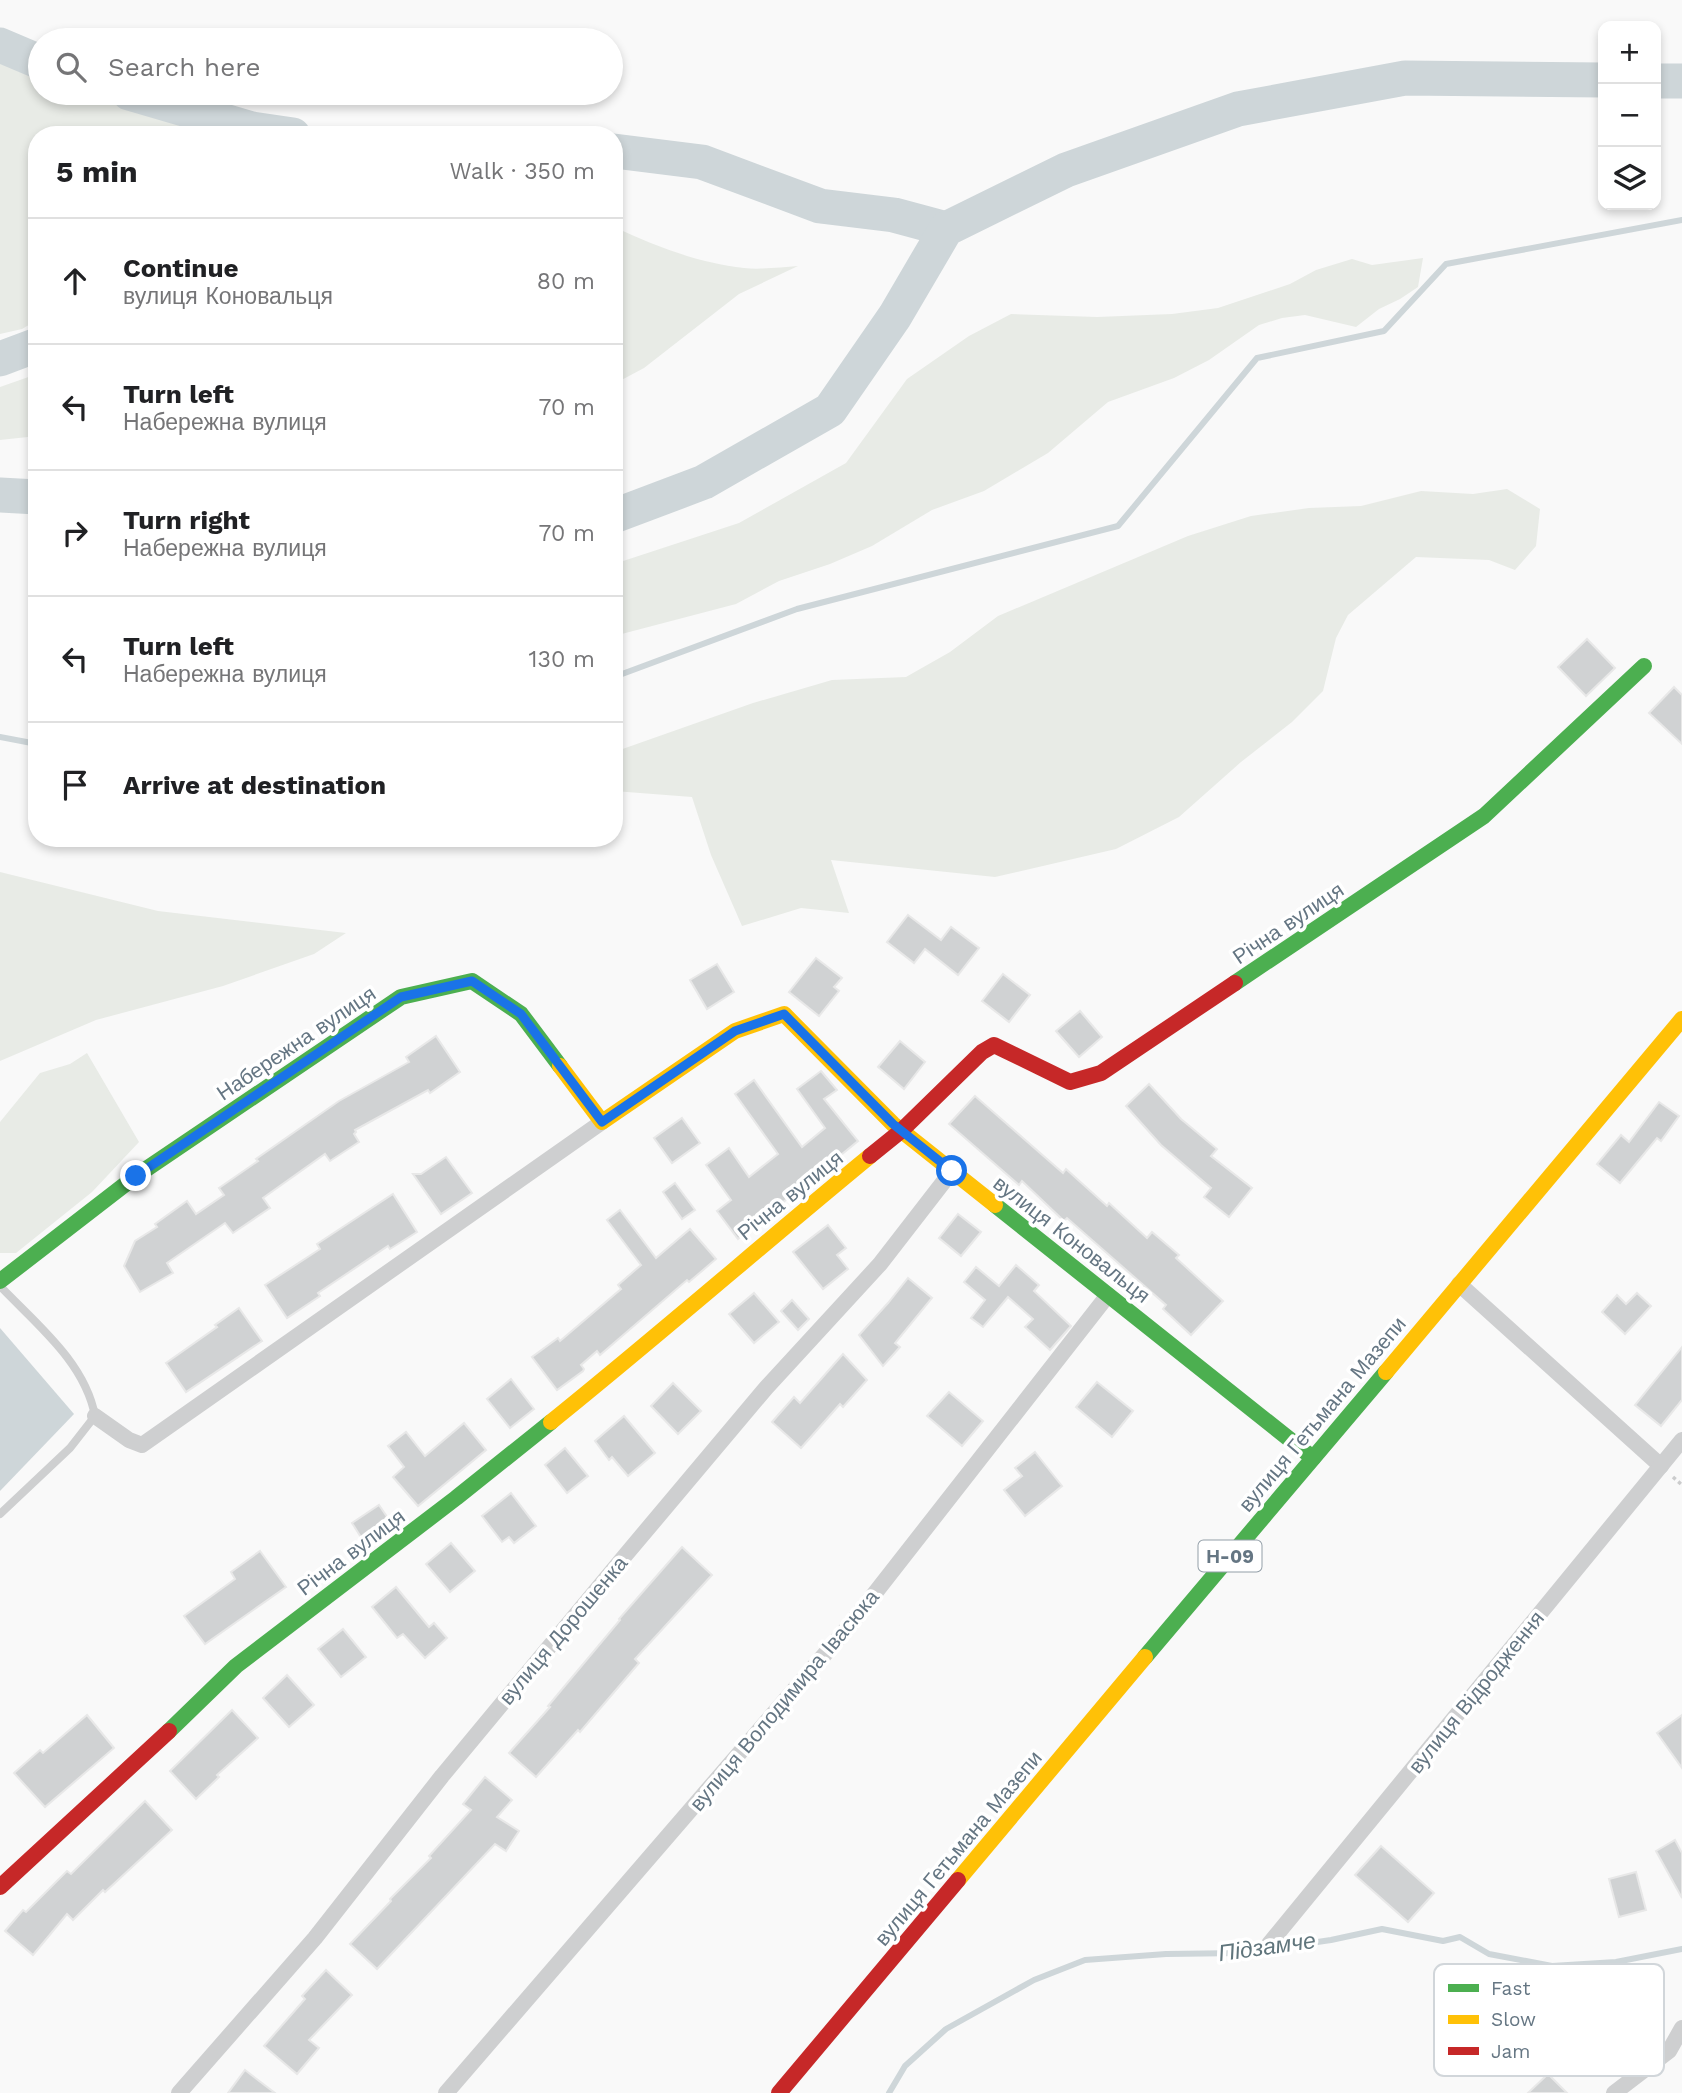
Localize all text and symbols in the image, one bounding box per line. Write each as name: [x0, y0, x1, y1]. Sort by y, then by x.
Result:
map controls: [1598, 21, 1661, 210]
button: +: [1598, 21, 1661, 84]
search box: [28, 28, 623, 105]
icon: search: [52, 48, 90, 86]
text: Search here: [108, 52, 260, 82]
button: −: [1598, 84, 1661, 147]
button: layers: [1598, 147, 1661, 210]
text: 5 min: [56, 154, 138, 189]
text: Walk · 350 m: [449, 158, 595, 185]
text: Continue: [123, 253, 239, 283]
icon: ahead: [56, 262, 94, 300]
text: 80 m: [537, 268, 595, 295]
text: вулиця Коновальця: [123, 283, 333, 310]
text: Turn left: [123, 379, 234, 409]
icon: left: [56, 388, 94, 426]
text: 70 m: [538, 394, 595, 421]
text: Набережна вулиця: [123, 409, 327, 436]
text: Turn right: [123, 505, 250, 535]
icon: right: [56, 514, 94, 552]
text: 70 m: [538, 520, 595, 547]
text: Набережна вулиця: [123, 535, 327, 562]
text: Turn left: [123, 631, 234, 661]
icon: left: [56, 640, 94, 678]
text: 130 m: [529, 646, 595, 673]
text: Набережна вулиця: [123, 661, 327, 688]
icon: arrive: [56, 766, 94, 804]
text: Arrive at destination: [123, 770, 386, 800]
street label: Річна вулиця: [1228, 877, 1348, 969]
street label: Набережна вулиця: [212, 981, 380, 1105]
street label: Річна вулиця: [732, 1145, 848, 1245]
route start: [936, 1155, 967, 1186]
route end: [120, 1160, 151, 1191]
street label: вулиця Коновальця: [989, 1170, 1155, 1308]
street label: вулиця Гетьмана Мазепи: [1233, 1311, 1411, 1517]
street label: Річна вулиця: [292, 1503, 410, 1601]
road number: Н-09: [1198, 1540, 1262, 1572]
street label: вулиця Дорошенка: [494, 1550, 633, 1709]
street label: вулиця Володимира Івасюка: [684, 1584, 884, 1816]
street label: вулиця Відродження: [1403, 1606, 1549, 1778]
street label: вулиця Гетьмана Мазепи: [869, 1745, 1047, 1951]
water label: Підзамче: [1217, 1927, 1317, 1967]
legend: [1434, 1964, 1664, 2076]
text: Fast: [1491, 1977, 1530, 2000]
text: Slow: [1491, 2008, 1536, 2031]
text: Jam: [1491, 2040, 1530, 2063]

